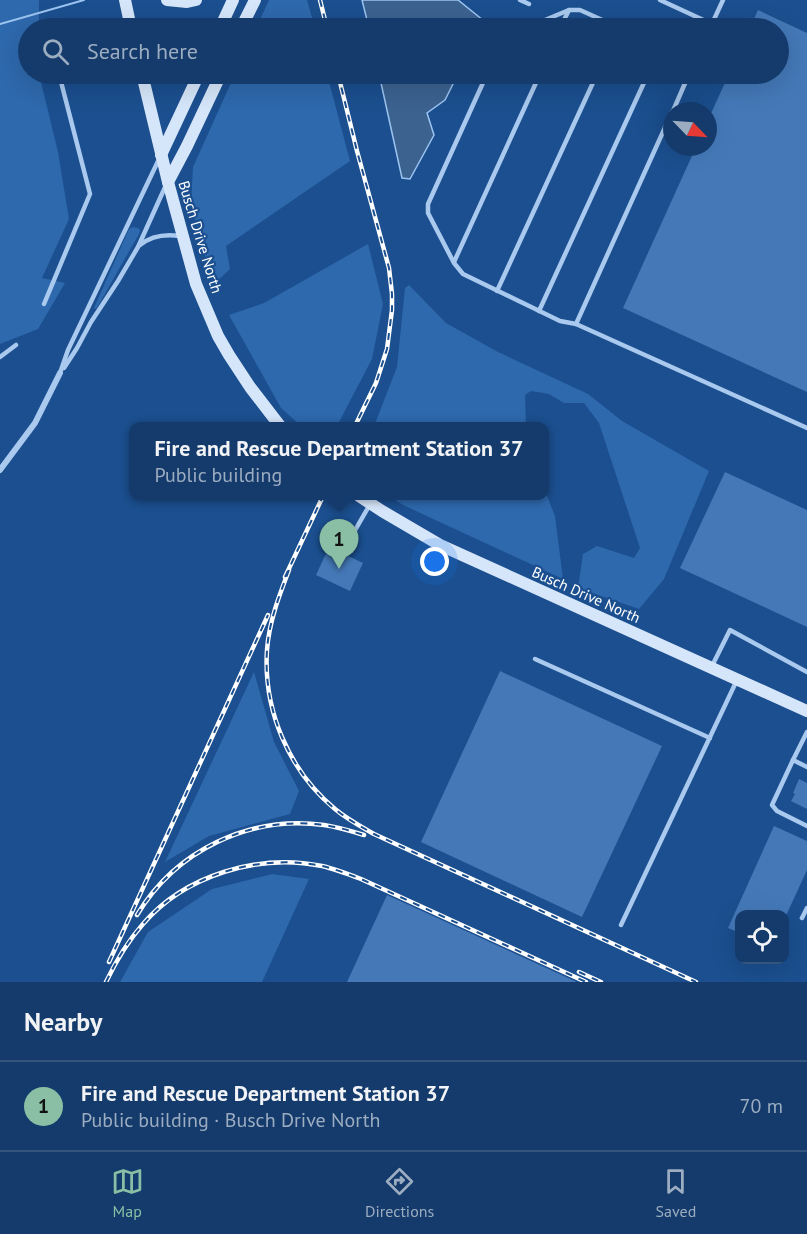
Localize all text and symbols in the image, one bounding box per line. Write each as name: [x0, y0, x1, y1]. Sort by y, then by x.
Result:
search box: [18, 18, 789, 84]
icon: search: [39, 35, 72, 68]
text: Search here: [87, 37, 198, 65]
north arrow: [663, 102, 717, 156]
street label: Busch Drive North: [174, 178, 227, 295]
popup: [129, 422, 549, 500]
text: Fire and Rescue Department Station 37: [154, 434, 524, 462]
text: Public building: [154, 462, 282, 488]
pin: 1: [320, 520, 358, 569]
your location: [420, 547, 449, 576]
street label: Busch Drive North: [529, 562, 643, 627]
map controls: [735, 910, 789, 964]
button: locate: [735, 910, 789, 964]
text: Nearby: [24, 1005, 102, 1038]
text: Fire and Rescue Department Station 37: [81, 1079, 450, 1107]
text: 1: [38, 1093, 49, 1119]
text: 70 m: [740, 1093, 783, 1119]
text: Public building · Busch Drive North: [81, 1107, 380, 1133]
tab: Map: [111, 1165, 144, 1221]
tab: Directions: [365, 1165, 434, 1221]
tab: Saved: [656, 1165, 696, 1221]

